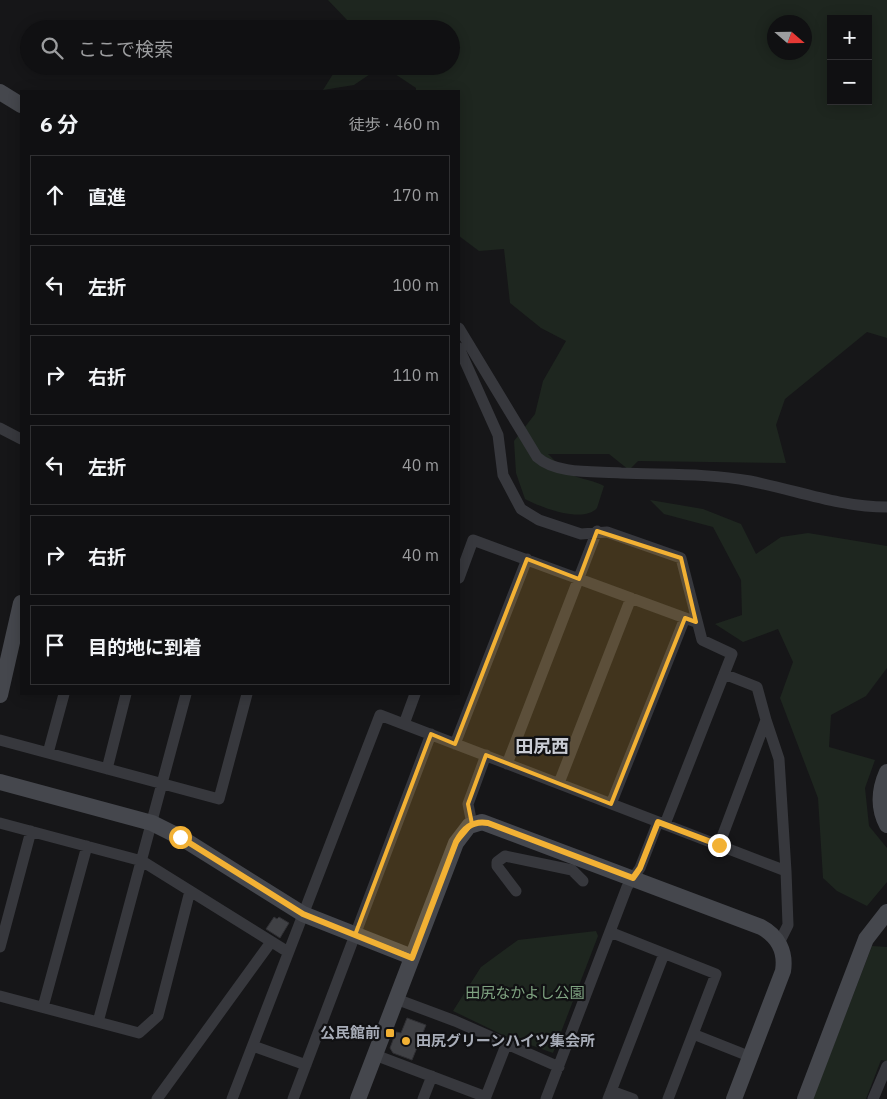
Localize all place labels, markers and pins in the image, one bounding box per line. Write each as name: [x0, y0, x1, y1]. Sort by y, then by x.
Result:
place label: 公民館前: [320, 1023, 380, 1042]
marker: 公民館前: [384, 1027, 396, 1039]
place label: 田尻グリーンハイツ集会所: [416, 1031, 595, 1050]
marker: 田尻グリーンハイツ集会所: [400, 1035, 412, 1047]

